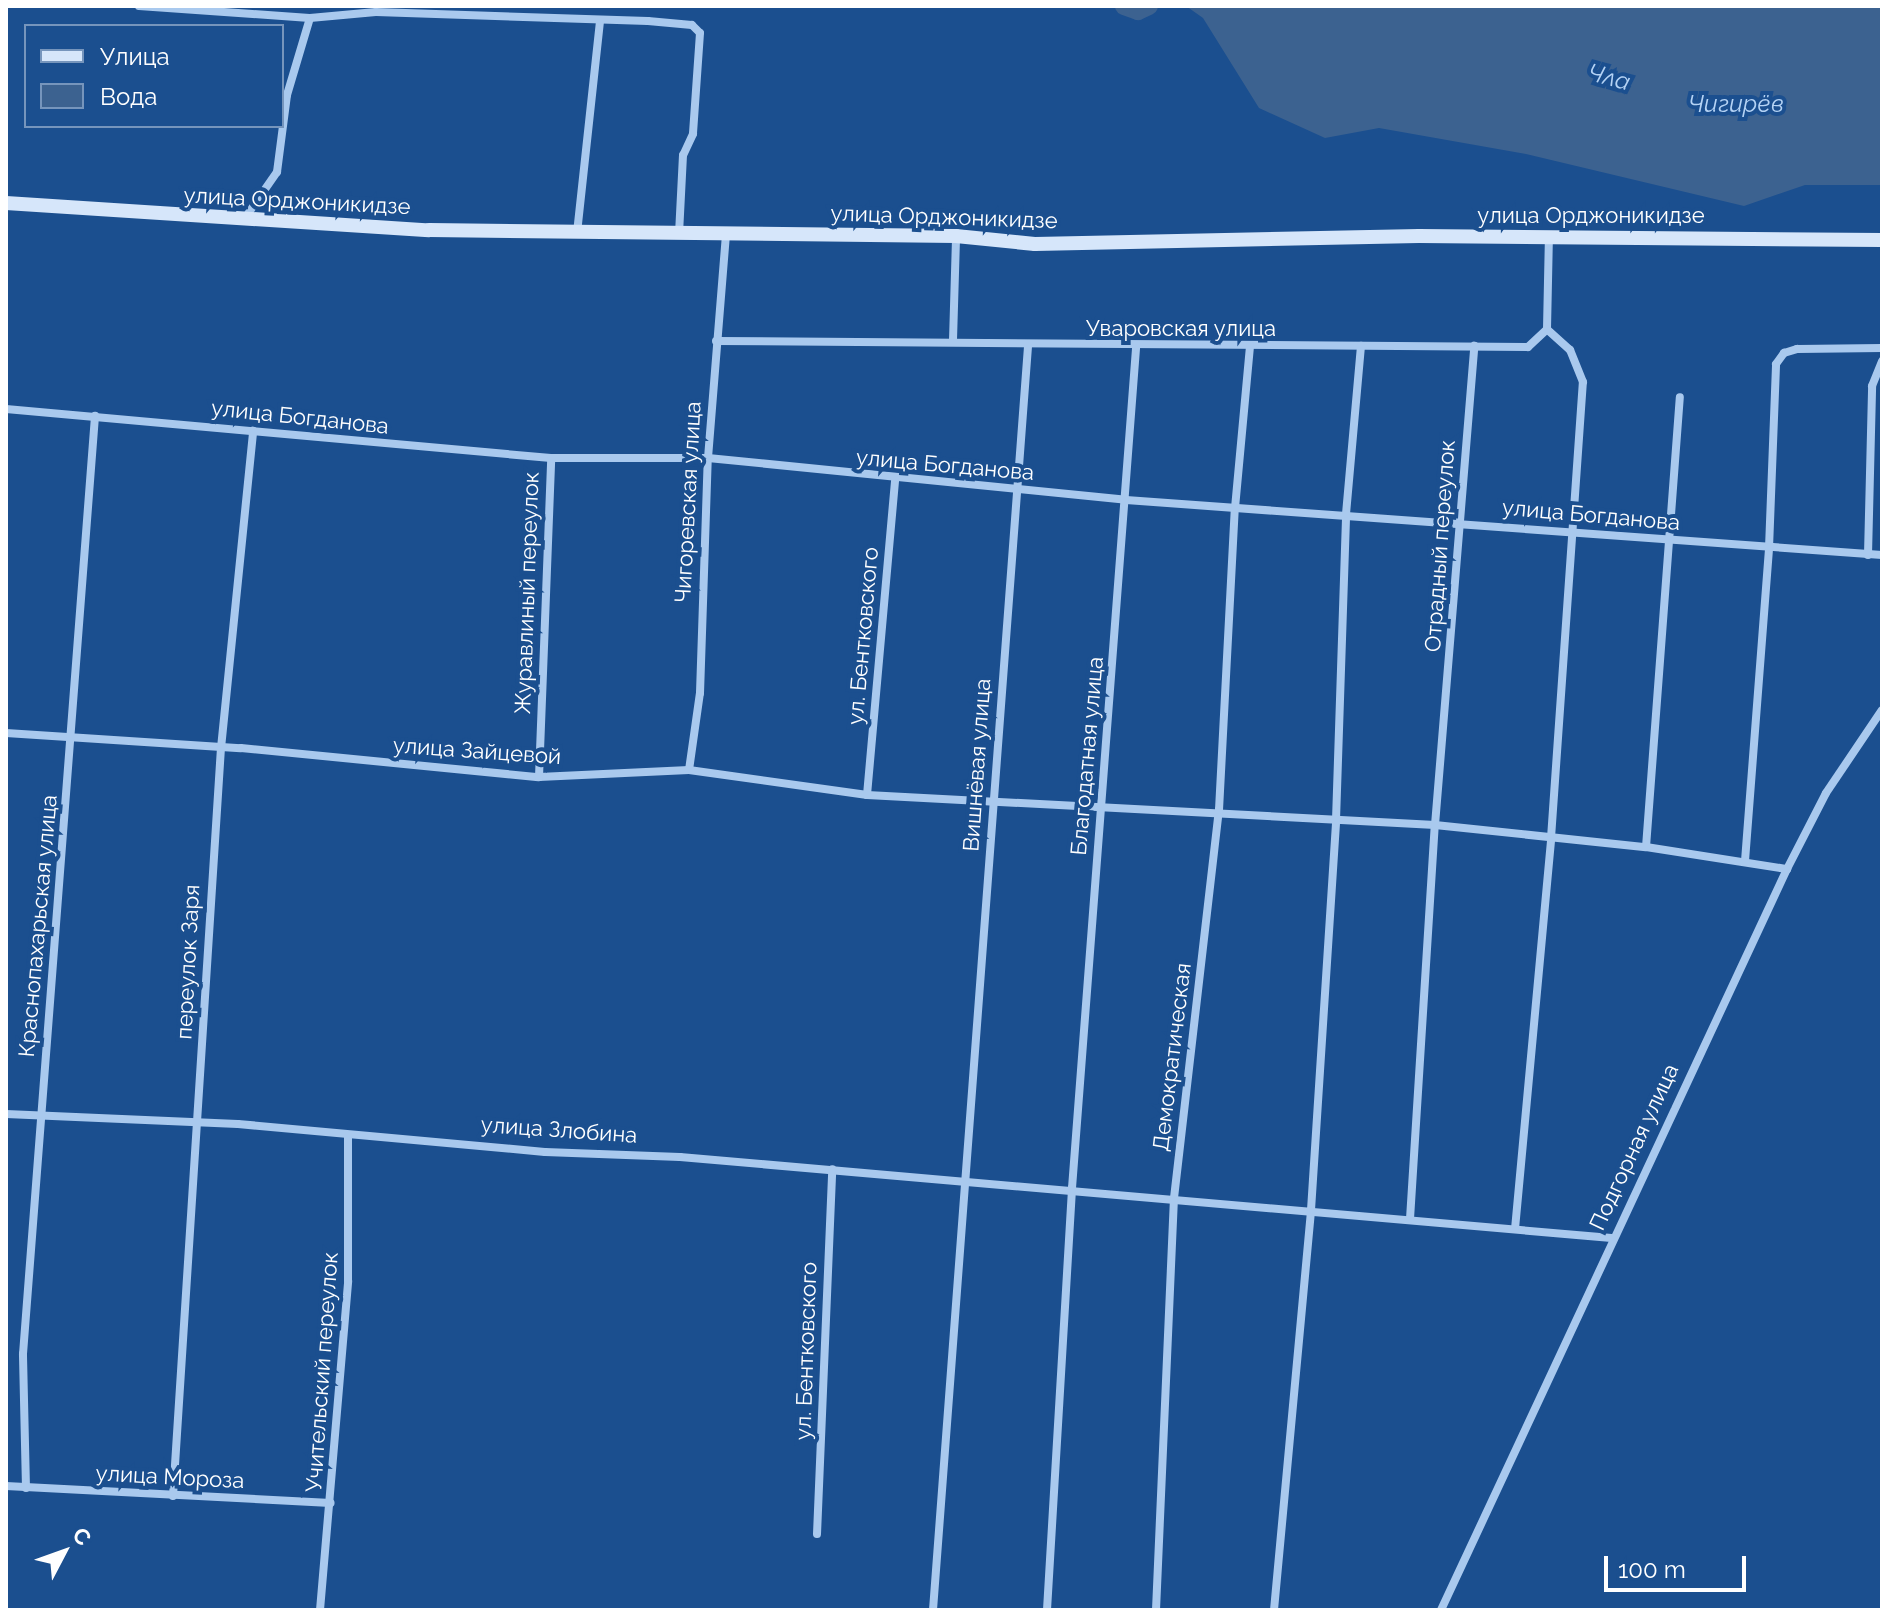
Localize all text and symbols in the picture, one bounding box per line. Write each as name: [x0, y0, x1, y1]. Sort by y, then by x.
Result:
legend: [24, 24, 284, 128]
text: Улица: [100, 42, 170, 71]
water label: Чла: [1584, 58, 1634, 96]
text: Вода: [100, 82, 157, 111]
water label: Чигирёв: [1688, 90, 1784, 118]
street label: улица Орджоникидзе: [183, 182, 411, 220]
street label: улица Орджоникидзе: [830, 200, 1058, 234]
street label: улица Орджоникидзе: [1477, 203, 1705, 229]
street label: Уваровская улица: [1086, 316, 1276, 342]
street label: улица Богданова: [210, 395, 390, 439]
street label: Чигоревская улица: [670, 400, 706, 604]
street label: Отрадный переулок: [1419, 439, 1461, 653]
street label: улица Богданова: [855, 444, 1035, 486]
street label: Журавлиный переулок: [510, 471, 544, 715]
street label: улица Богданова: [1501, 494, 1681, 536]
street label: ул. Бентковского: [842, 546, 884, 726]
street label: Благодатная улица: [1065, 655, 1109, 857]
street label: Вишнёвая улица: [958, 677, 996, 853]
street label: улица Зайцевой: [392, 732, 562, 770]
street label: Краснопахарьская улица: [13, 793, 63, 1059]
street label: переулок Заря: [171, 884, 205, 1040]
street label: Демократическая: [1147, 961, 1197, 1153]
street label: Подгорная улица: [1584, 1059, 1684, 1235]
street label: улица Злобина: [480, 1111, 638, 1149]
street label: Учительский переулок: [300, 1251, 344, 1493]
street label: ул. Бентковского: [790, 1261, 822, 1441]
street label: улица Мороза: [95, 1460, 245, 1494]
north arrow: [24, 1512, 104, 1592]
text: С: [67, 1522, 97, 1550]
scale bar: [1608, 1540, 1750, 1590]
text: 100 m: [1618, 1555, 1686, 1584]

